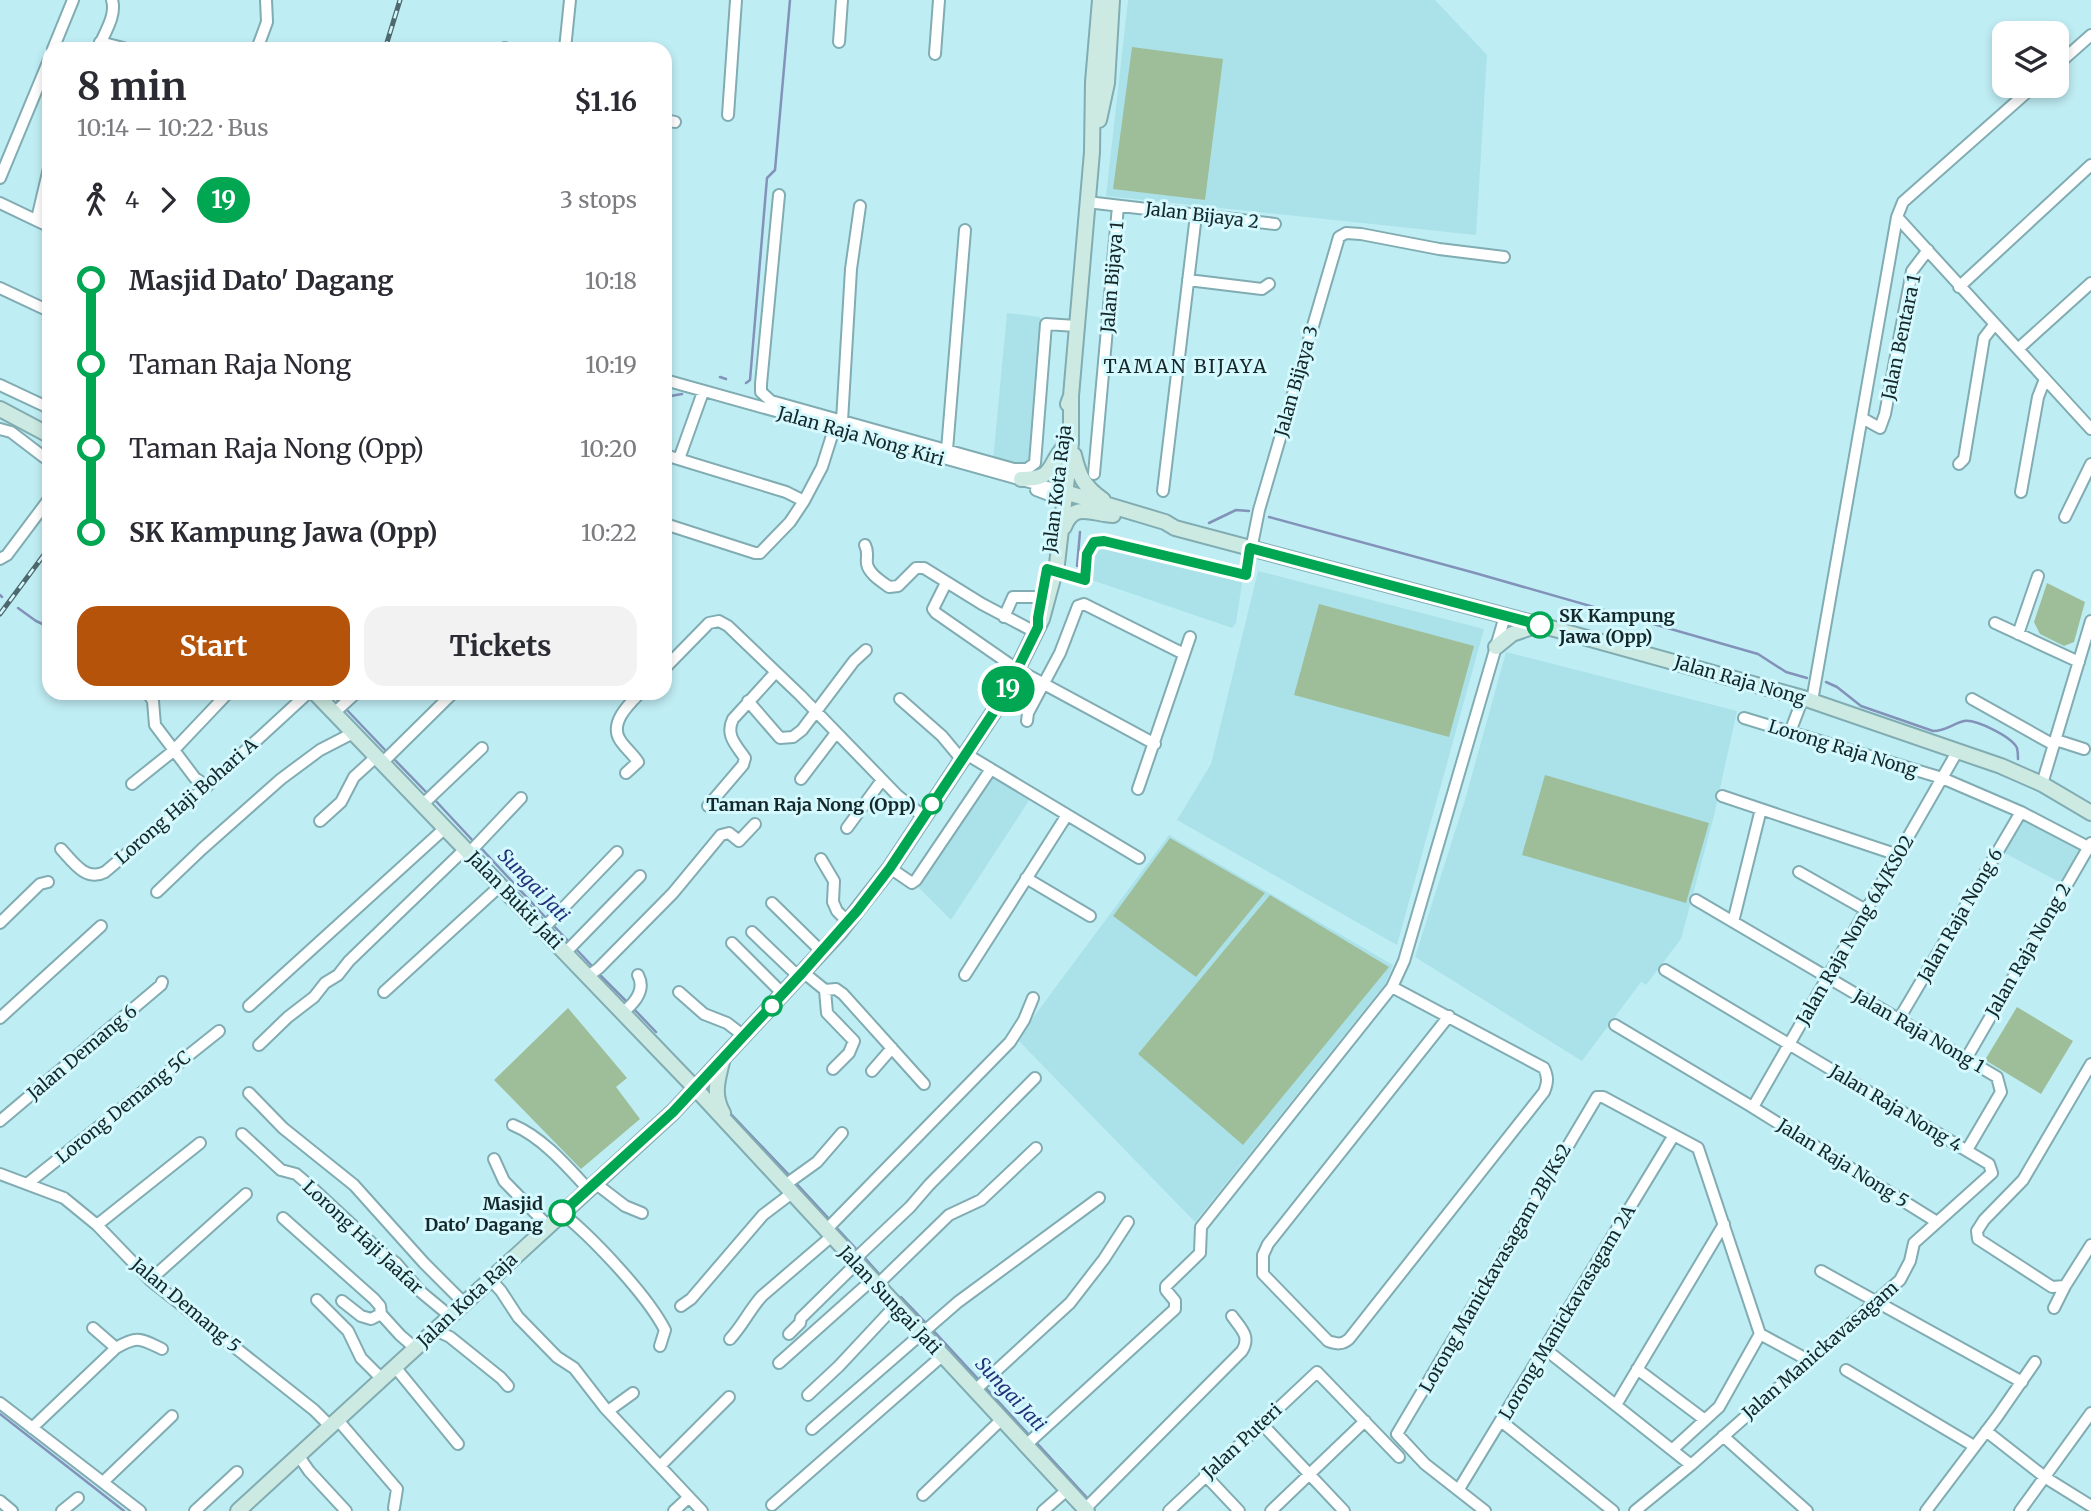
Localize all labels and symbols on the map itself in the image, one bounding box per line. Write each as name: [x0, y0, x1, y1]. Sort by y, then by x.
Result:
street label: Jalan Bijaya 2: [1143, 196, 1260, 233]
street label: Jalan Bijaya 1: [1096, 220, 1128, 335]
street label: Jalan Bentara 1: [1876, 272, 1926, 403]
street label: Jalan Bijaya 3: [1269, 323, 1323, 440]
district label: TAMAN BIJAYA: [1104, 354, 1268, 378]
street label: Jalan Raja Nong Kiri: [774, 401, 947, 471]
street label: Jalan Kota Raja: [1038, 423, 1076, 555]
place label: SK Kampung Jawa (Opp): [1558, 604, 1675, 648]
marker: SK Kampung Jawa (Opp): [1527, 612, 1553, 638]
street label: Jalan Raja Nong: [1671, 650, 1808, 710]
line badge: 19: [976, 666, 1040, 712]
street label: Lorong Raja Nong: [1766, 714, 1921, 782]
street label: Lorong Haji Bohari A: [110, 733, 262, 869]
place label: Taman Raja Nong (Opp): [706, 793, 916, 816]
marker: Taman Raja Nong (Opp): [922, 794, 942, 814]
street label: Jalan Raja Nong 6A/KS02: [1791, 831, 1919, 1030]
water label: Sungai Jati: [493, 843, 575, 927]
street label: Jalan Raja Nong 6: [1912, 844, 2008, 987]
street label: Jalan Bukit Jati: [462, 845, 568, 954]
street label: Jalan Raja Nong 2: [1980, 879, 2076, 1022]
street label: Jalan Raja Nong 1: [1848, 984, 1989, 1078]
unlabelled marker: [762, 996, 782, 1016]
street label: Jalan Demang 6: [22, 999, 142, 1105]
street label: Lorong Demang 5C: [51, 1045, 195, 1168]
street label: Jalan Raja Nong 4: [1825, 1059, 1967, 1157]
street label: Jalan Raja Nong 5: [1772, 1113, 1913, 1213]
street label: Lorong Manickavasagam 2B/Ks2: [1414, 1139, 1576, 1397]
street label: Lorong Haji Jaafar: [298, 1175, 428, 1299]
place label: Masjid Dato' Dagang: [424, 1192, 543, 1236]
marker: Masjid Dato' Dagang: [549, 1200, 575, 1226]
street label: Lorong Manickavasagam 2A: [1494, 1200, 1640, 1423]
street label: Jalan Sungai Jati: [833, 1240, 946, 1359]
street label: Jalan Kota Raja: [411, 1248, 522, 1353]
street label: Jalan Demang 5: [126, 1252, 245, 1357]
street label: Jalan Manickavasagam: [1737, 1276, 1903, 1425]
water label: Sungai Jati: [971, 1352, 1051, 1436]
street label: Jalan Puteri: [1197, 1398, 1287, 1484]

